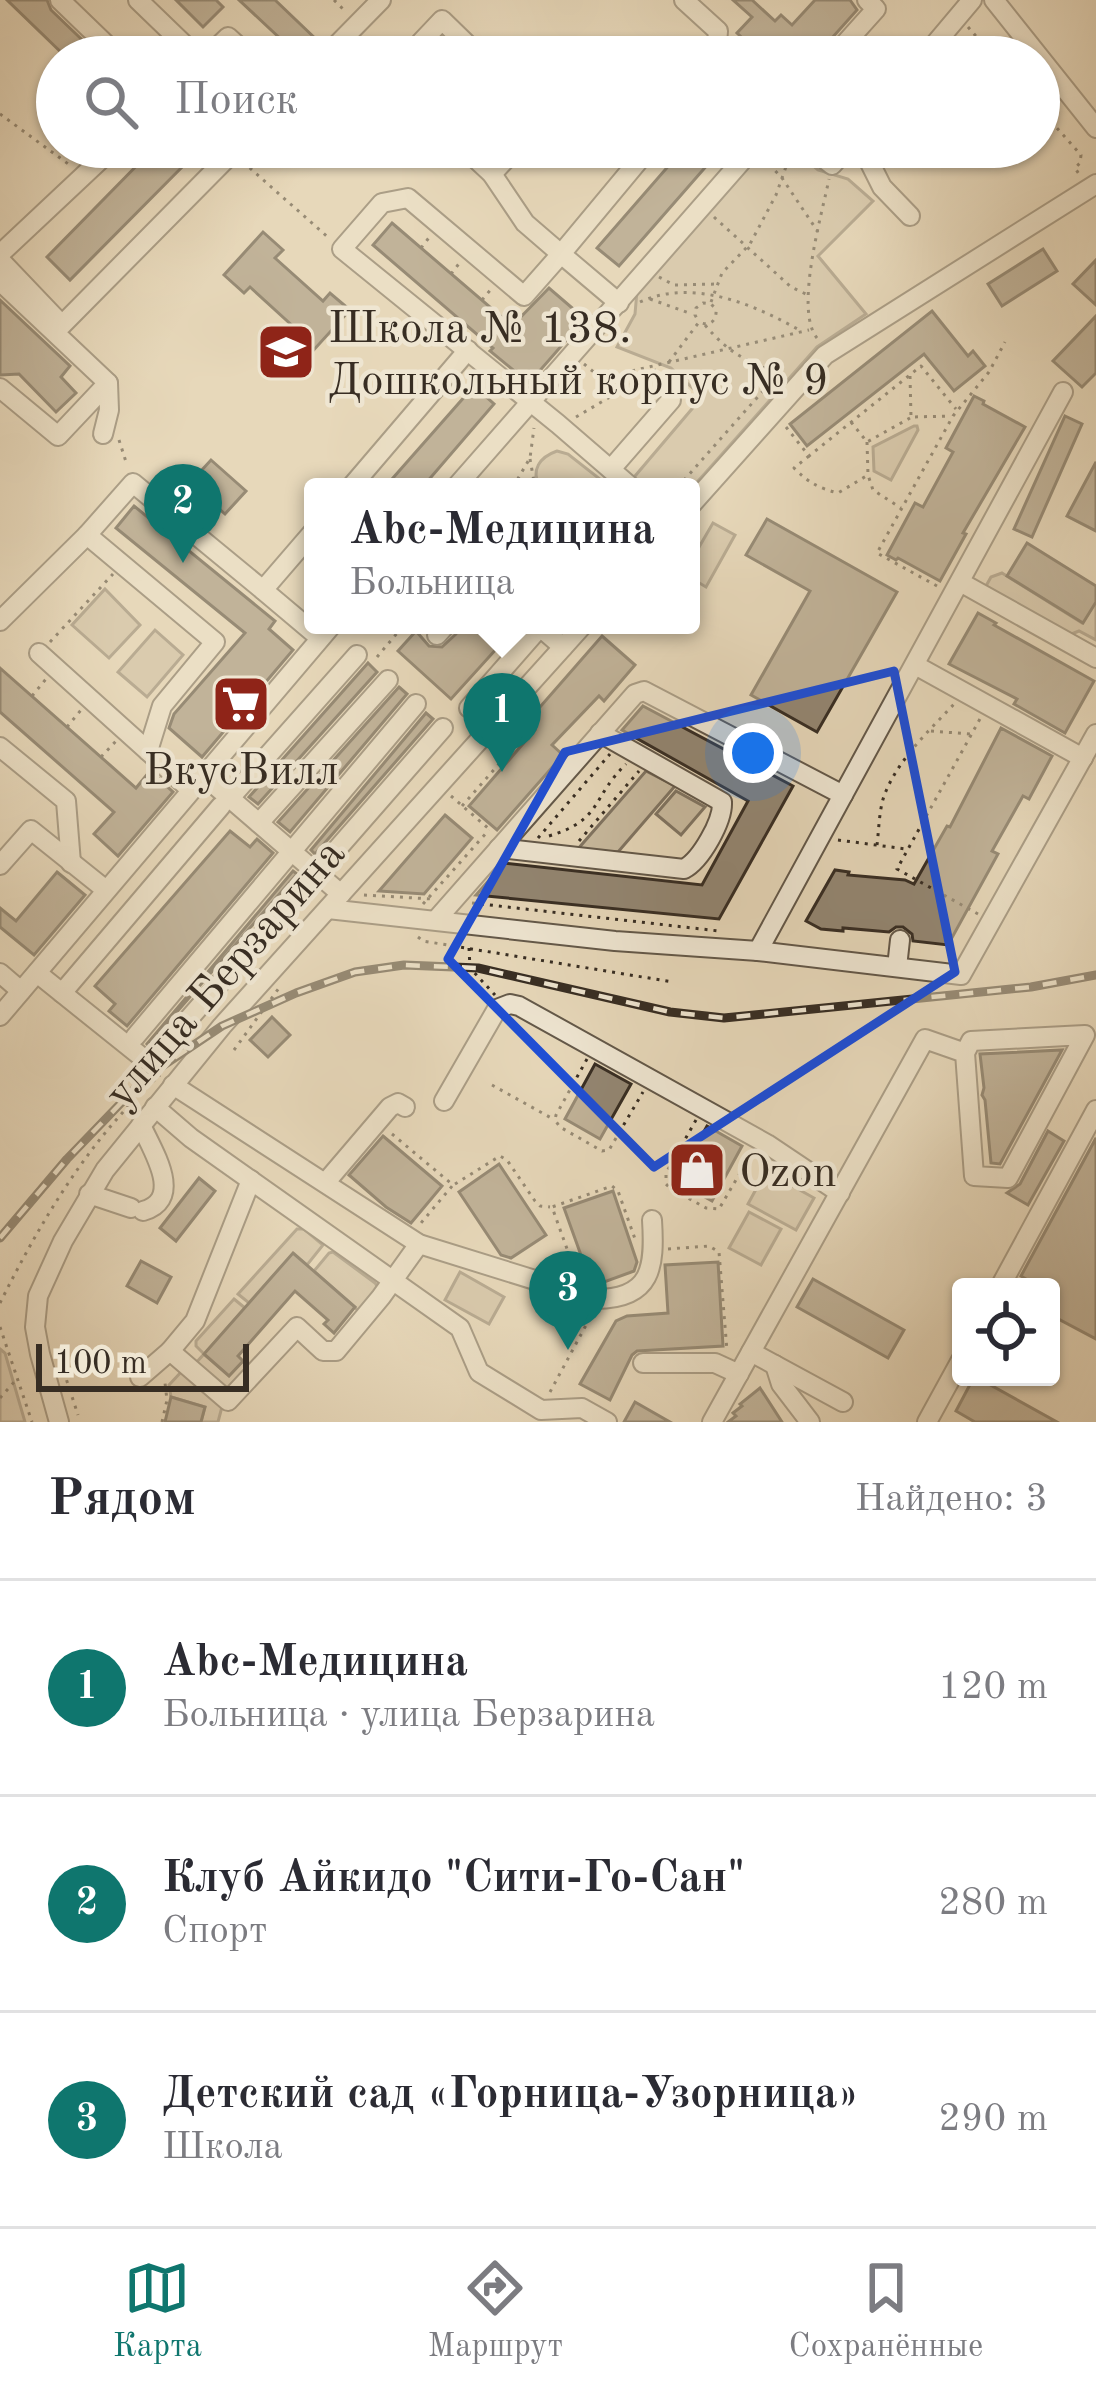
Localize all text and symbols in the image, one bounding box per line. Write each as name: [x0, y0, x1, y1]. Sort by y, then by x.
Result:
search box: [36, 36, 1060, 168]
icon: search: [78, 69, 144, 135]
text: Поиск: [174, 79, 298, 124]
place label: Школа № 138. Дошкольный корпус № 9: [328, 308, 829, 405]
school or university icon: Школа № 138. Дошкольный корпус № 9: [255, 321, 317, 383]
pin: 2: [144, 464, 222, 563]
popup: [304, 478, 700, 634]
text: Abc-Медицина: [349, 509, 655, 554]
text: Больница: [349, 564, 515, 603]
supermarket icon: ВкусВилл: [210, 673, 272, 735]
pin: 1: [463, 673, 541, 772]
your location: [723, 723, 783, 783]
place label: ВкусВилл: [143, 750, 339, 795]
street label: улица Берзарина: [98, 832, 355, 1118]
shop icon: Ozon: [666, 1139, 728, 1201]
place label: Ozon: [739, 1152, 837, 1197]
pin: 3: [529, 1251, 607, 1350]
map controls: [952, 1278, 1060, 1386]
button: locate: [952, 1278, 1060, 1386]
scale bar: [36, 1338, 249, 1391]
text: 100 m: [54, 1348, 147, 1381]
text: Рядом: [48, 1475, 196, 1526]
text: Найдено: 3: [855, 1480, 1048, 1519]
text: Abc-Медицина: [162, 1641, 468, 1686]
text: 1: [76, 1668, 98, 1707]
text: 120 m: [938, 1668, 1048, 1707]
text: Больница · улица Берзарина: [162, 1696, 655, 1735]
text: Клуб Айкидо "Сити-Го-Сан": [162, 1857, 745, 1902]
text: 2: [76, 1884, 98, 1923]
text: 280 m: [938, 1884, 1048, 1923]
text: Спорт: [162, 1912, 267, 1951]
text: Детский сад «Горница-Узорница»: [162, 2073, 859, 2118]
text: 3: [76, 2100, 98, 2139]
text: 290 m: [938, 2100, 1048, 2139]
text: Школа: [162, 2128, 283, 2167]
tab: Карта: [113, 2255, 202, 2368]
tab: Маршрут: [428, 2255, 563, 2368]
tab: Сохранённые: [789, 2255, 983, 2368]

